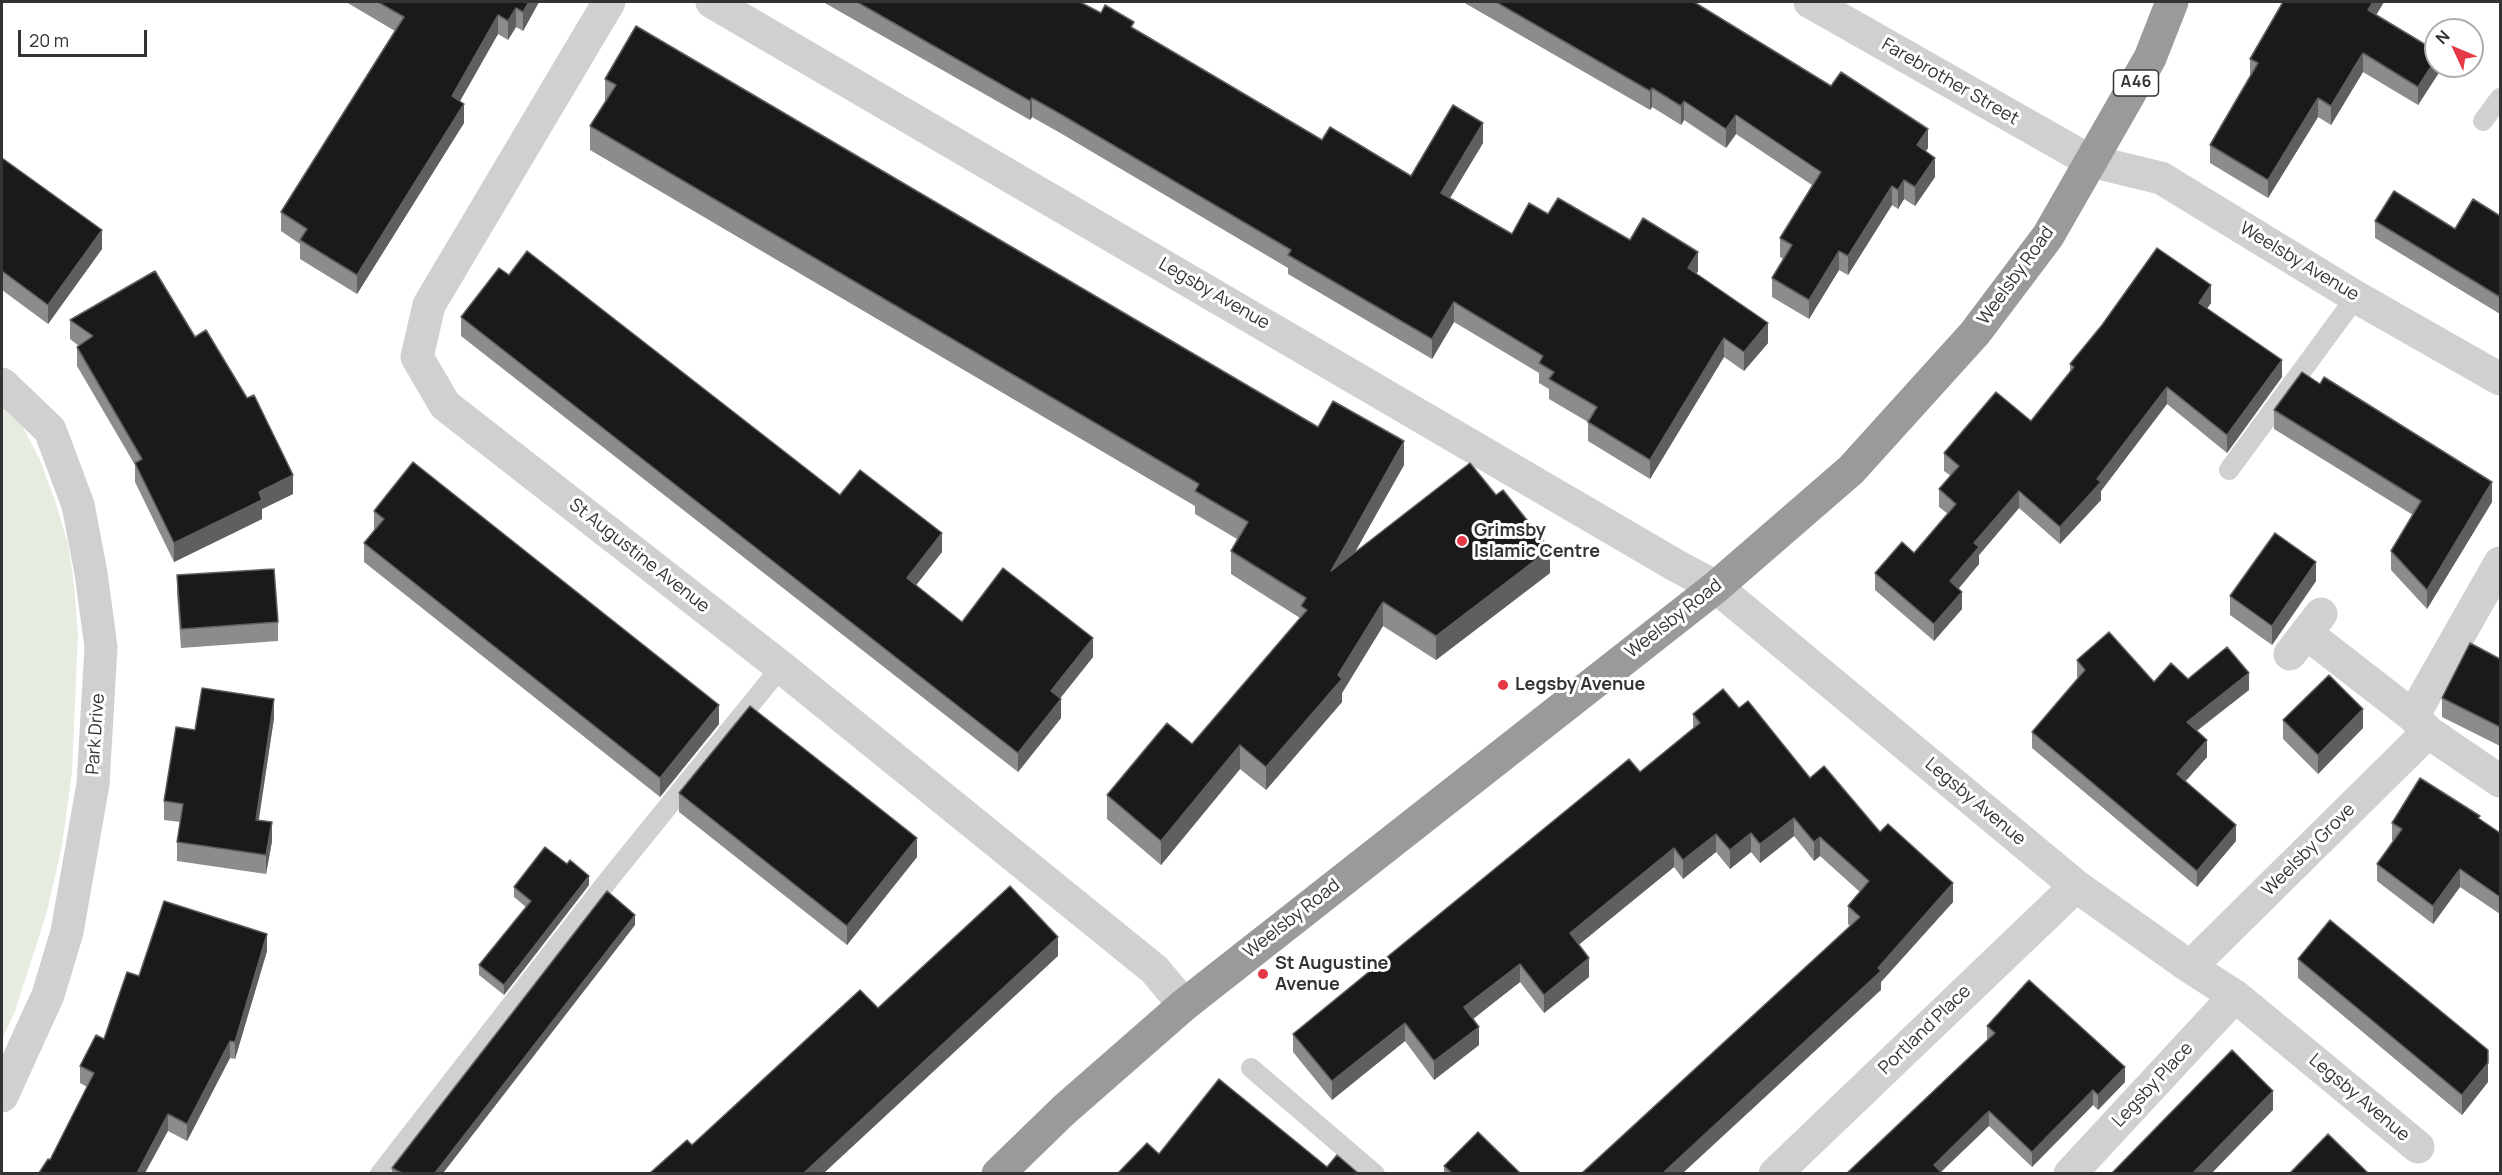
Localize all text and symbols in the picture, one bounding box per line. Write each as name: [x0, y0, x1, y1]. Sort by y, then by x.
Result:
scale bar: [21, 18, 150, 56]
north arrow: [2424, 18, 2484, 78]
text: N: [2431, 25, 2454, 49]
text: 20 m: [29, 28, 69, 52]
street label: Farebrother Street: [1878, 34, 2022, 130]
road number: A46: [2114, 70, 2158, 96]
street label: Weelsby Avenue: [2235, 218, 2363, 306]
street label: Weelsby Road: [1973, 223, 2059, 329]
street label: Legsby Avenue: [1155, 253, 1273, 335]
street label: St Augustine Avenue: [564, 494, 714, 618]
place label: Grimsby Islamic Centre: [1474, 520, 1600, 562]
marker: Grimsby Islamic Centre: [1455, 534, 1469, 548]
street label: Weelsby Road: [1621, 575, 1727, 663]
place label: Legsby Avenue: [1515, 674, 1645, 696]
marker: Legsby Avenue: [1496, 678, 1510, 692]
street label: Park Drive: [82, 693, 110, 775]
street label: Legsby Avenue: [1920, 754, 2030, 850]
street label: Weelsby Grove: [2258, 799, 2360, 901]
street label: Weelsby Road: [1239, 875, 1345, 963]
place label: St Augustine Avenue: [1275, 953, 1388, 996]
marker: St Augustine Avenue: [1256, 967, 1270, 981]
street label: Portland Place: [1875, 981, 1975, 1079]
street label: Legsby Place: [2108, 1038, 2198, 1132]
street label: Legsby Avenue: [2304, 1050, 2414, 1146]

